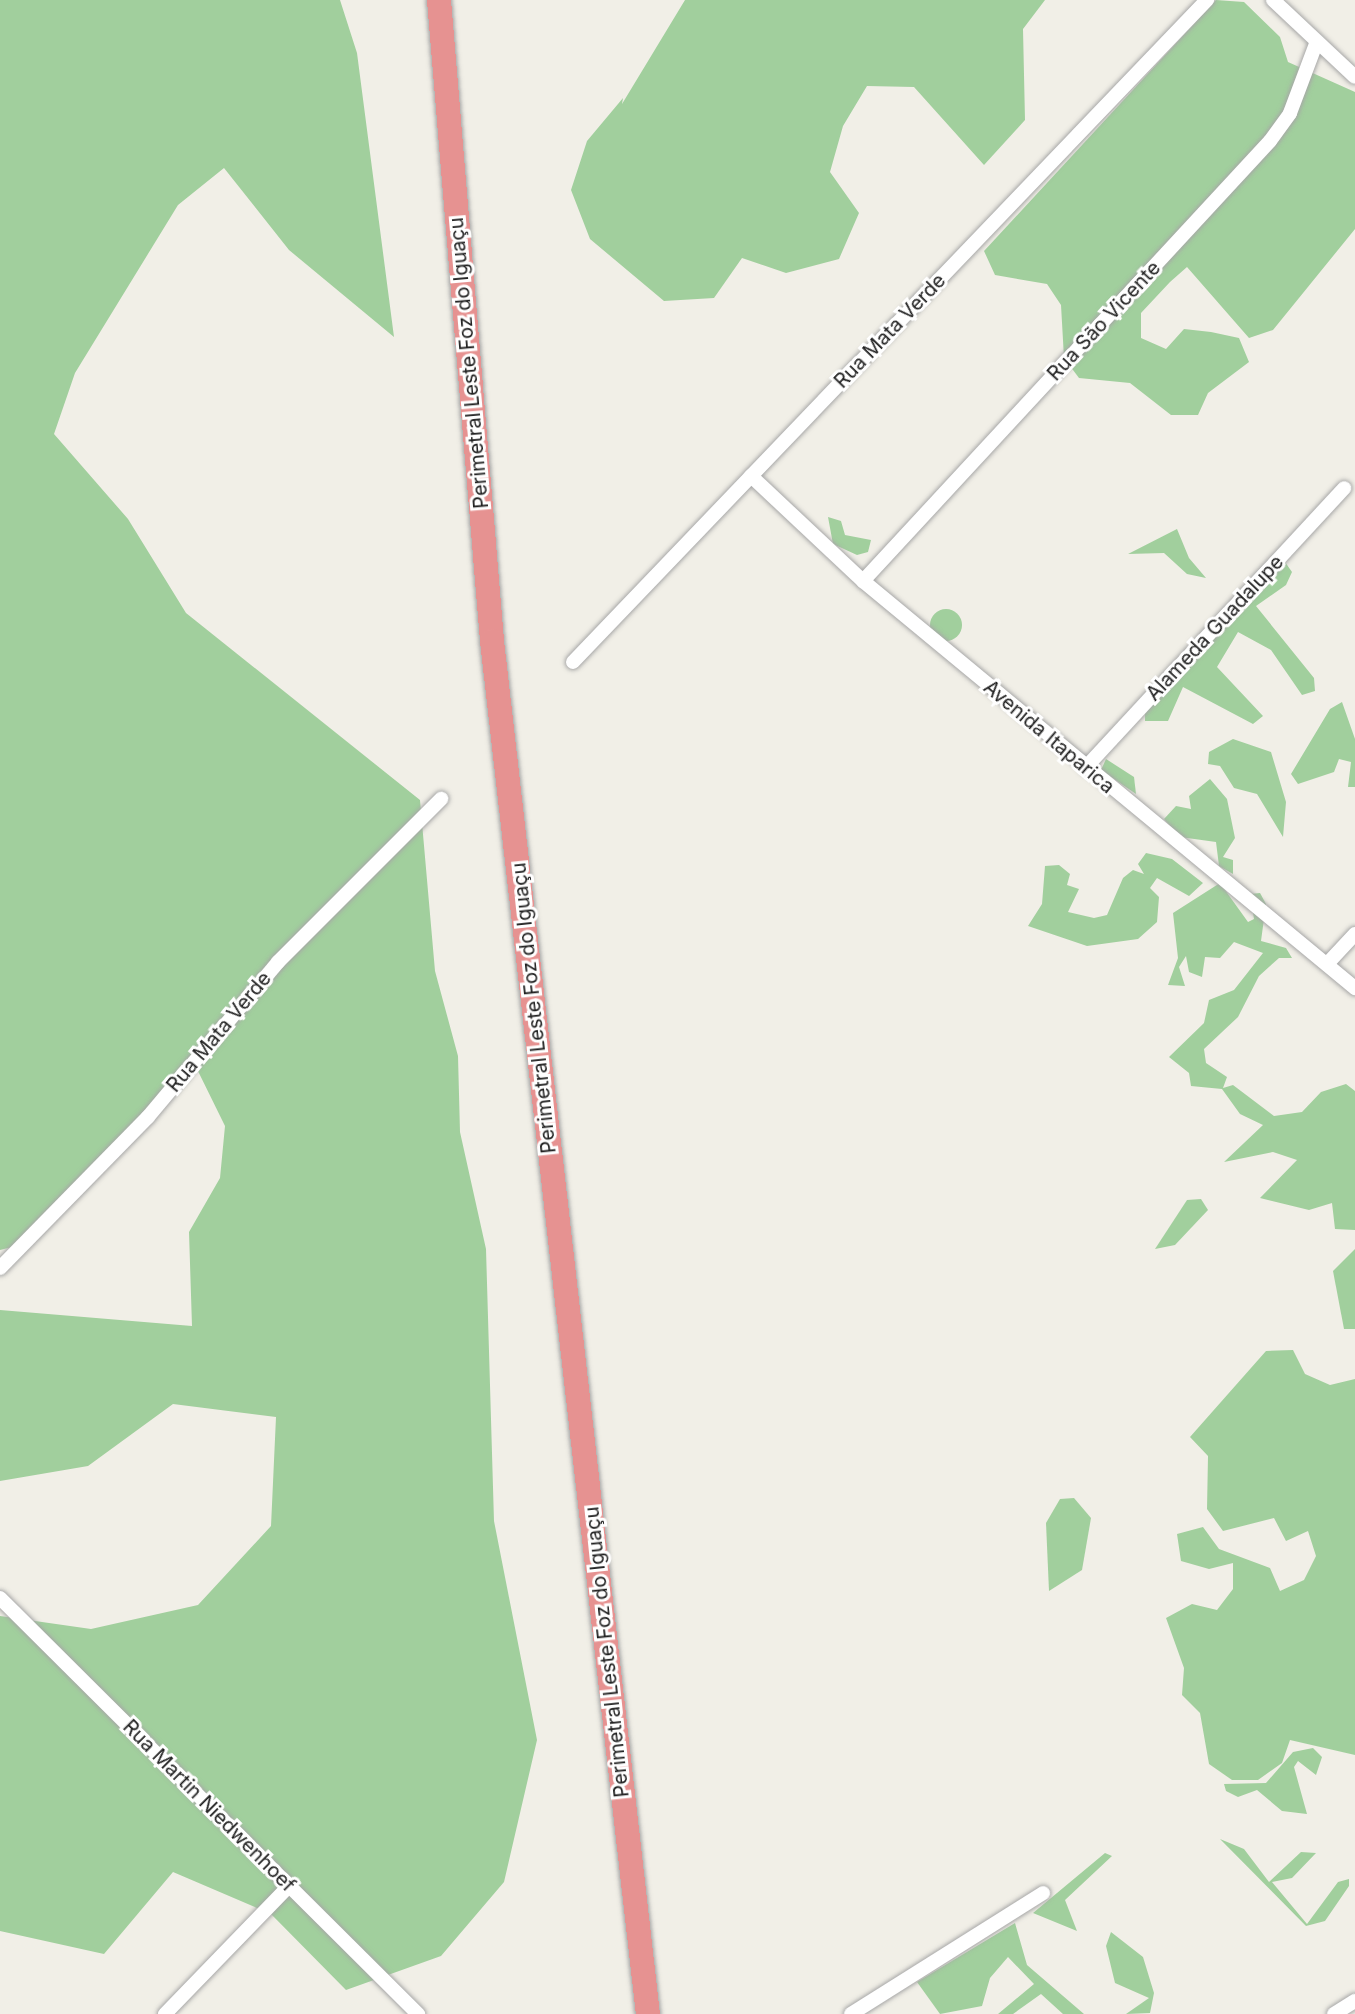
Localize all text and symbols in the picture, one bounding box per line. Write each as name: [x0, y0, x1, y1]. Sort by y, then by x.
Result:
street label: Perimetral Leste Foz do Iguaçu: [444, 216, 494, 510]
street label: Rua São Vicente: [1042, 256, 1166, 386]
street label: Rua Mata Verde: [829, 269, 951, 393]
street label: Alameda Guadalupe: [1141, 550, 1289, 706]
street label: Avenida Itaparica: [979, 675, 1119, 799]
street label: Perimetral Leste Foz do Iguaçu: [507, 861, 561, 1155]
street label: Rua Mata Verde: [162, 967, 276, 1097]
street label: Perimetral Leste Foz do Iguaçu: [580, 1505, 634, 1799]
street label: Rua Martin Niedwenhoef: [118, 1715, 300, 1897]

